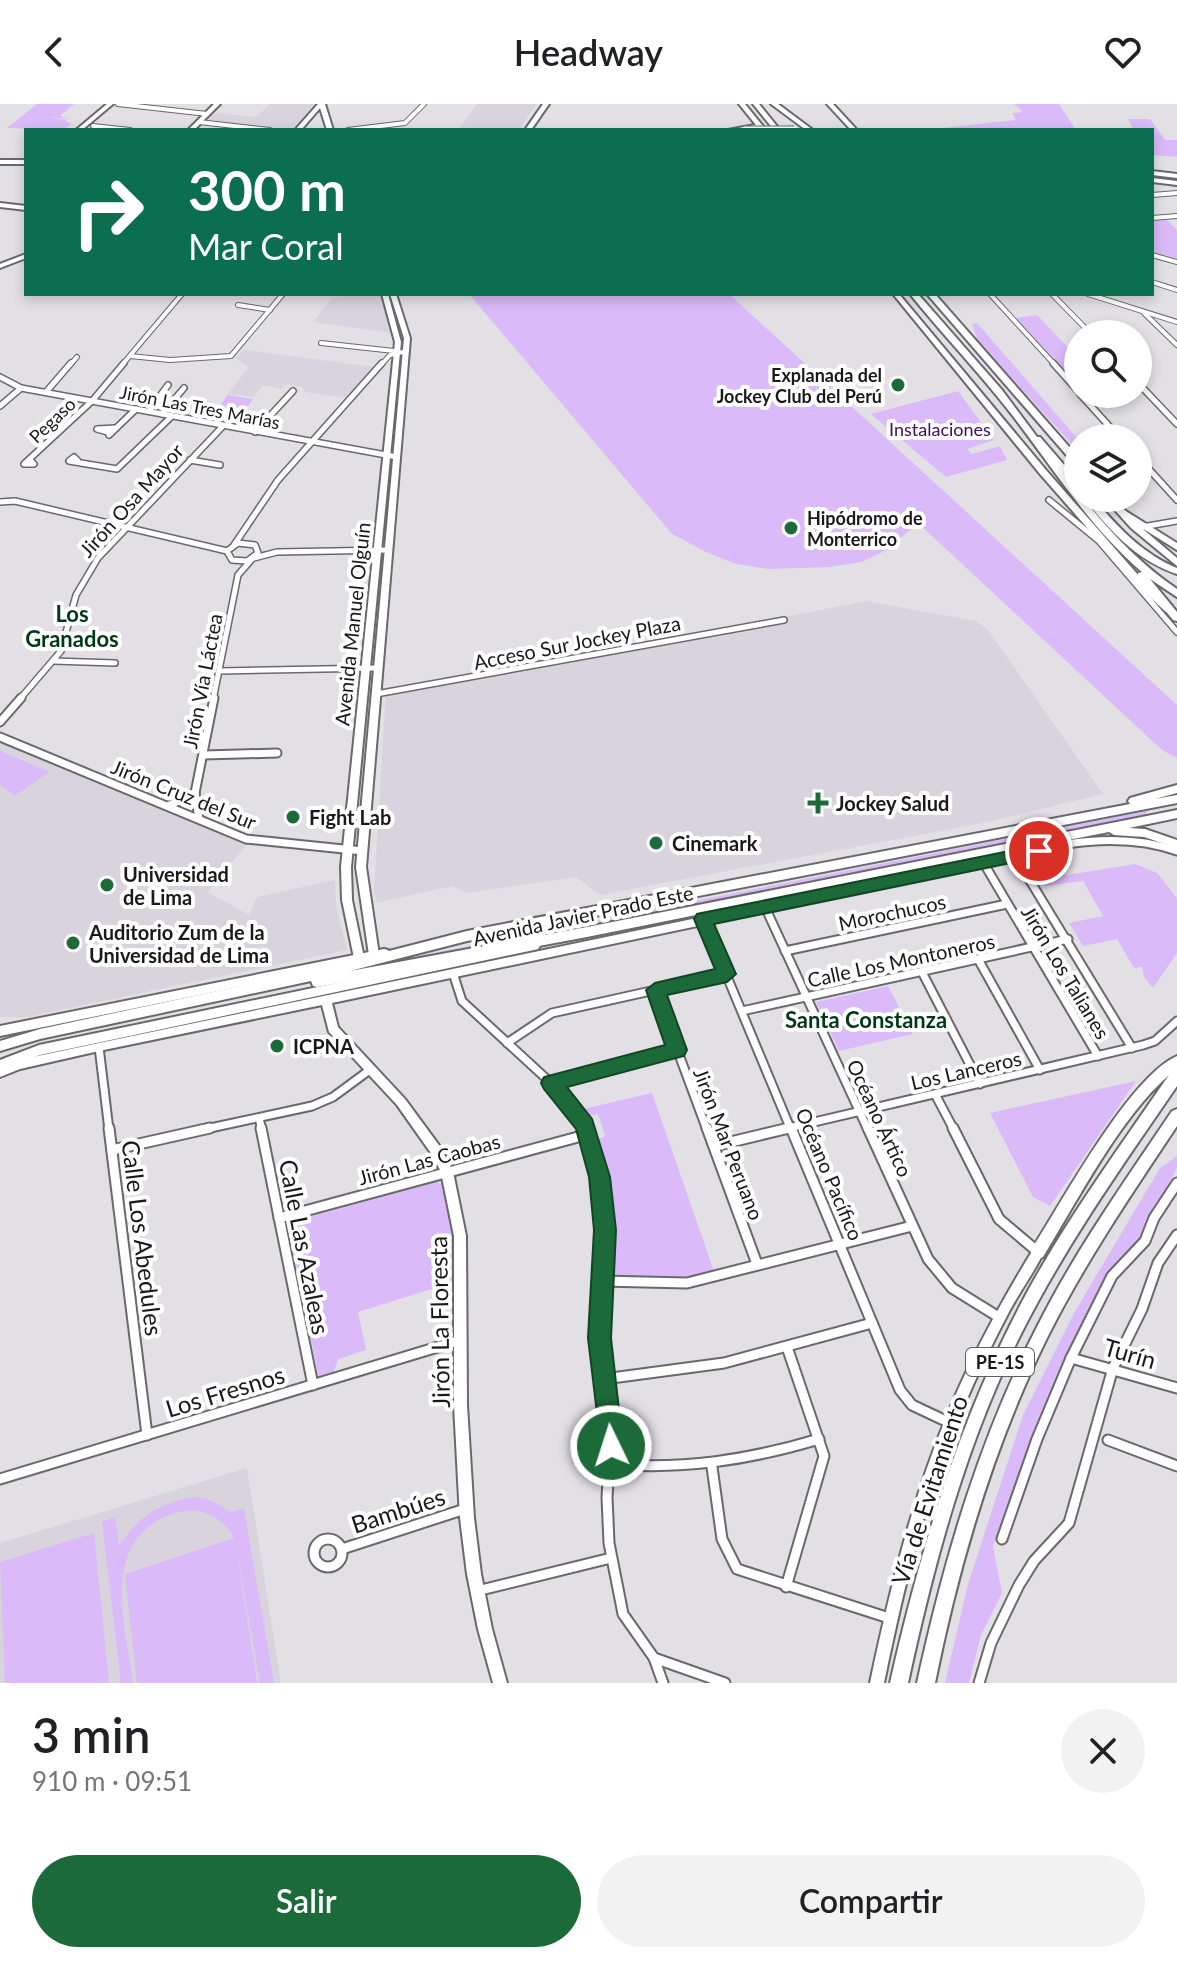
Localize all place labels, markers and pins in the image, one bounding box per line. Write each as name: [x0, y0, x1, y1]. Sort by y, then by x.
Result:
place label: Explanada del Jockey Club del Perú: [717, 364, 882, 407]
marker: Explanada del Jockey Club del Perú: [889, 376, 907, 394]
place label: Hipódromo de Monterrico: [807, 507, 923, 550]
marker: Hipódromo de Monterrico: [782, 519, 800, 537]
place label: Jockey Salud: [836, 791, 949, 815]
marker: Jockey Salud: [807, 792, 829, 814]
place label: Fight Lab: [309, 805, 391, 829]
marker: Fight Lab: [284, 808, 302, 826]
pin: [1005, 817, 1073, 885]
place label: Cinemark: [672, 831, 758, 855]
marker: Cinemark: [647, 834, 665, 852]
place label: Universidad de Lima: [123, 862, 229, 909]
marker: Universidad de Lima: [98, 876, 116, 894]
place label: Auditorio Zum de la Universidad de Lima: [88, 920, 269, 967]
marker: Auditorio Zum de la Universidad de Lima: [64, 934, 82, 952]
place label: ICPNA: [293, 1034, 354, 1058]
marker: ICPNA: [268, 1037, 286, 1055]

